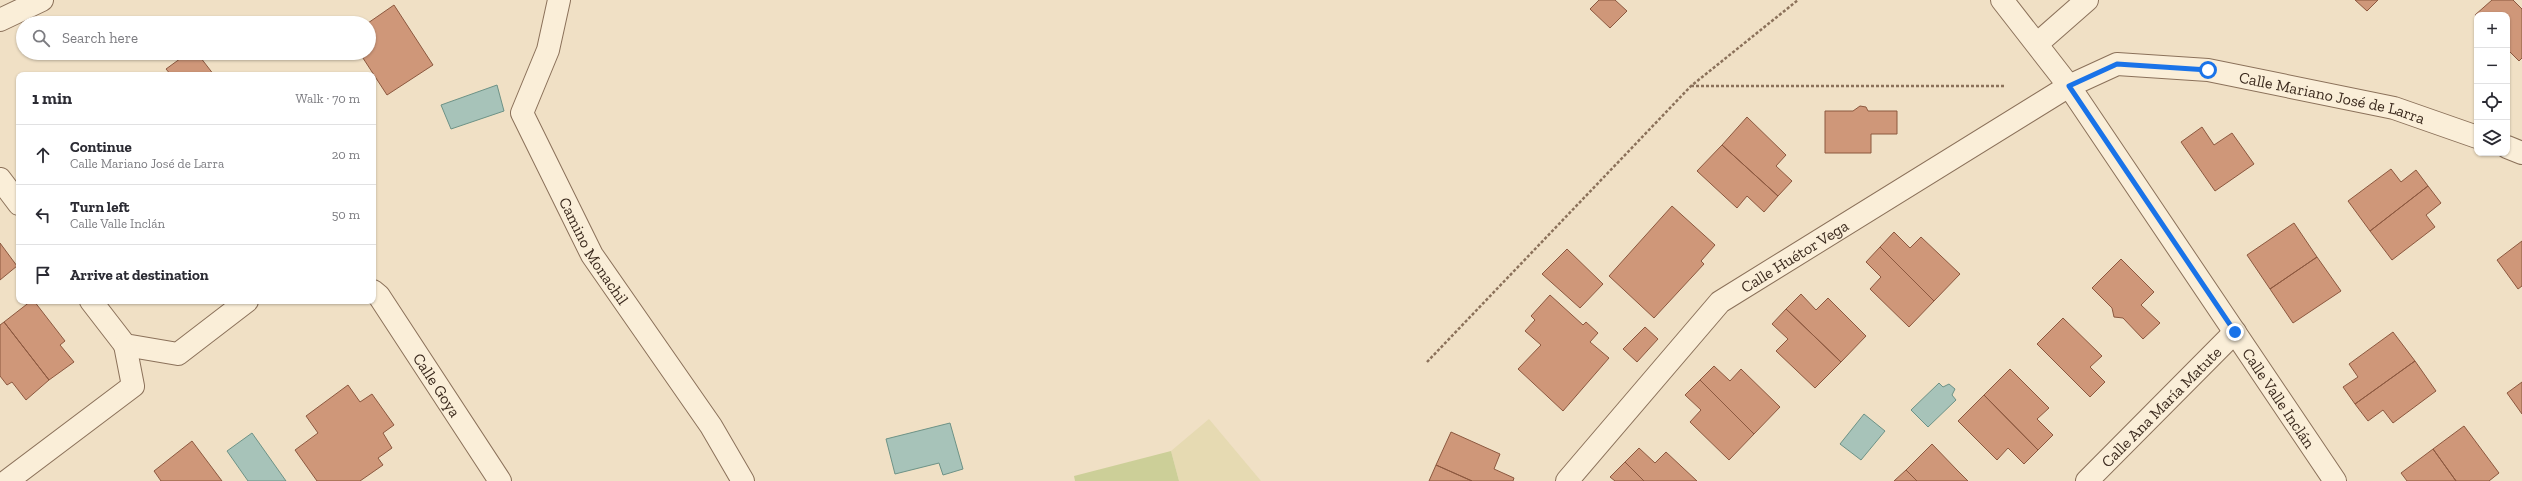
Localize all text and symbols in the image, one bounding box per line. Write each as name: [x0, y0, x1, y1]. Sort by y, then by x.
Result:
map controls: [2474, 12, 2510, 156]
button: +: [2474, 12, 2510, 48]
search box: [16, 16, 376, 60]
icon: search: [30, 27, 52, 49]
text: Search here: [62, 29, 138, 47]
button: −: [2474, 48, 2510, 84]
route start: [2199, 61, 2217, 79]
street label: Calle Mariano José de Larra: [2237, 67, 2428, 128]
button: locate: [2474, 84, 2510, 120]
text: 1 min: [32, 88, 72, 108]
text: Walk · 70 m: [295, 91, 360, 106]
button: layers: [2474, 120, 2510, 156]
text: Continue: [70, 138, 132, 156]
icon: ahead: [32, 144, 54, 166]
text: 20 m: [332, 147, 360, 162]
text: Calle Mariano José de Larra: [70, 156, 224, 171]
street label: Camino Monachil: [555, 194, 633, 308]
text: Turn left: [70, 198, 130, 216]
icon: left: [32, 204, 54, 226]
text: 50 m: [332, 207, 360, 222]
street label: Calle Huétor Vega: [1737, 215, 1852, 296]
text: Calle Valle Inclán: [70, 216, 165, 231]
icon: arrive: [32, 264, 54, 286]
text: Arrive at destination: [70, 266, 209, 284]
route end: [2226, 323, 2244, 341]
street label: Calle Ana María Matute: [2097, 342, 2225, 471]
street label: Calle Valle Inclán: [2238, 344, 2320, 452]
street label: Calle Goya: [409, 349, 465, 421]

